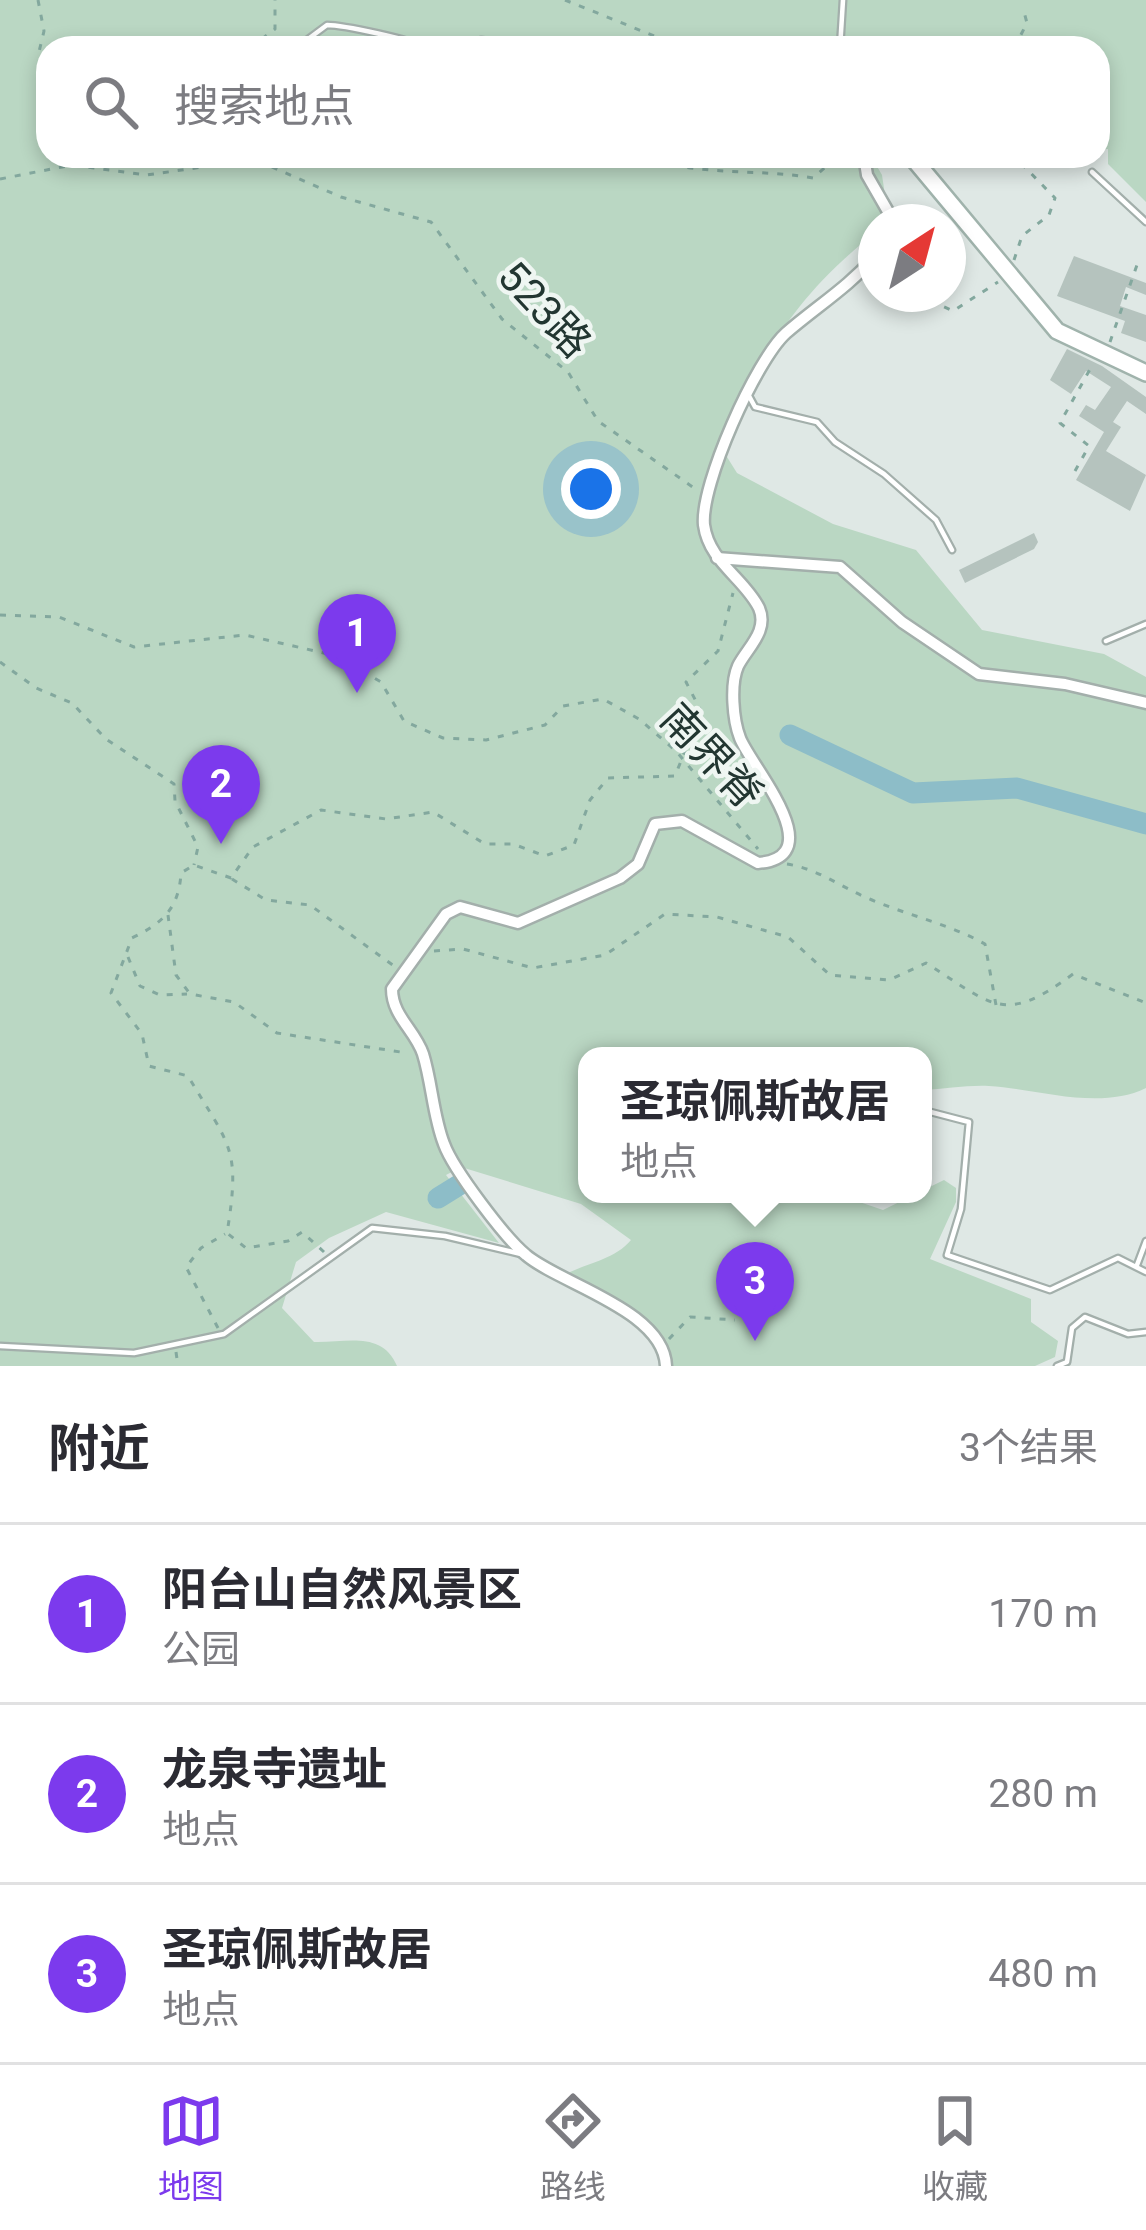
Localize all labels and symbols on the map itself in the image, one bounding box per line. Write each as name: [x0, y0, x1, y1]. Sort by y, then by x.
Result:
north arrow: [858, 204, 966, 312]
street label: 523路: [488, 251, 601, 367]
your location: [561, 459, 621, 519]
pin: 1: [318, 594, 396, 693]
street label: 南界脊: [651, 694, 773, 819]
pin: 2: [182, 745, 260, 844]
pin: 3: [716, 1242, 794, 1341]

